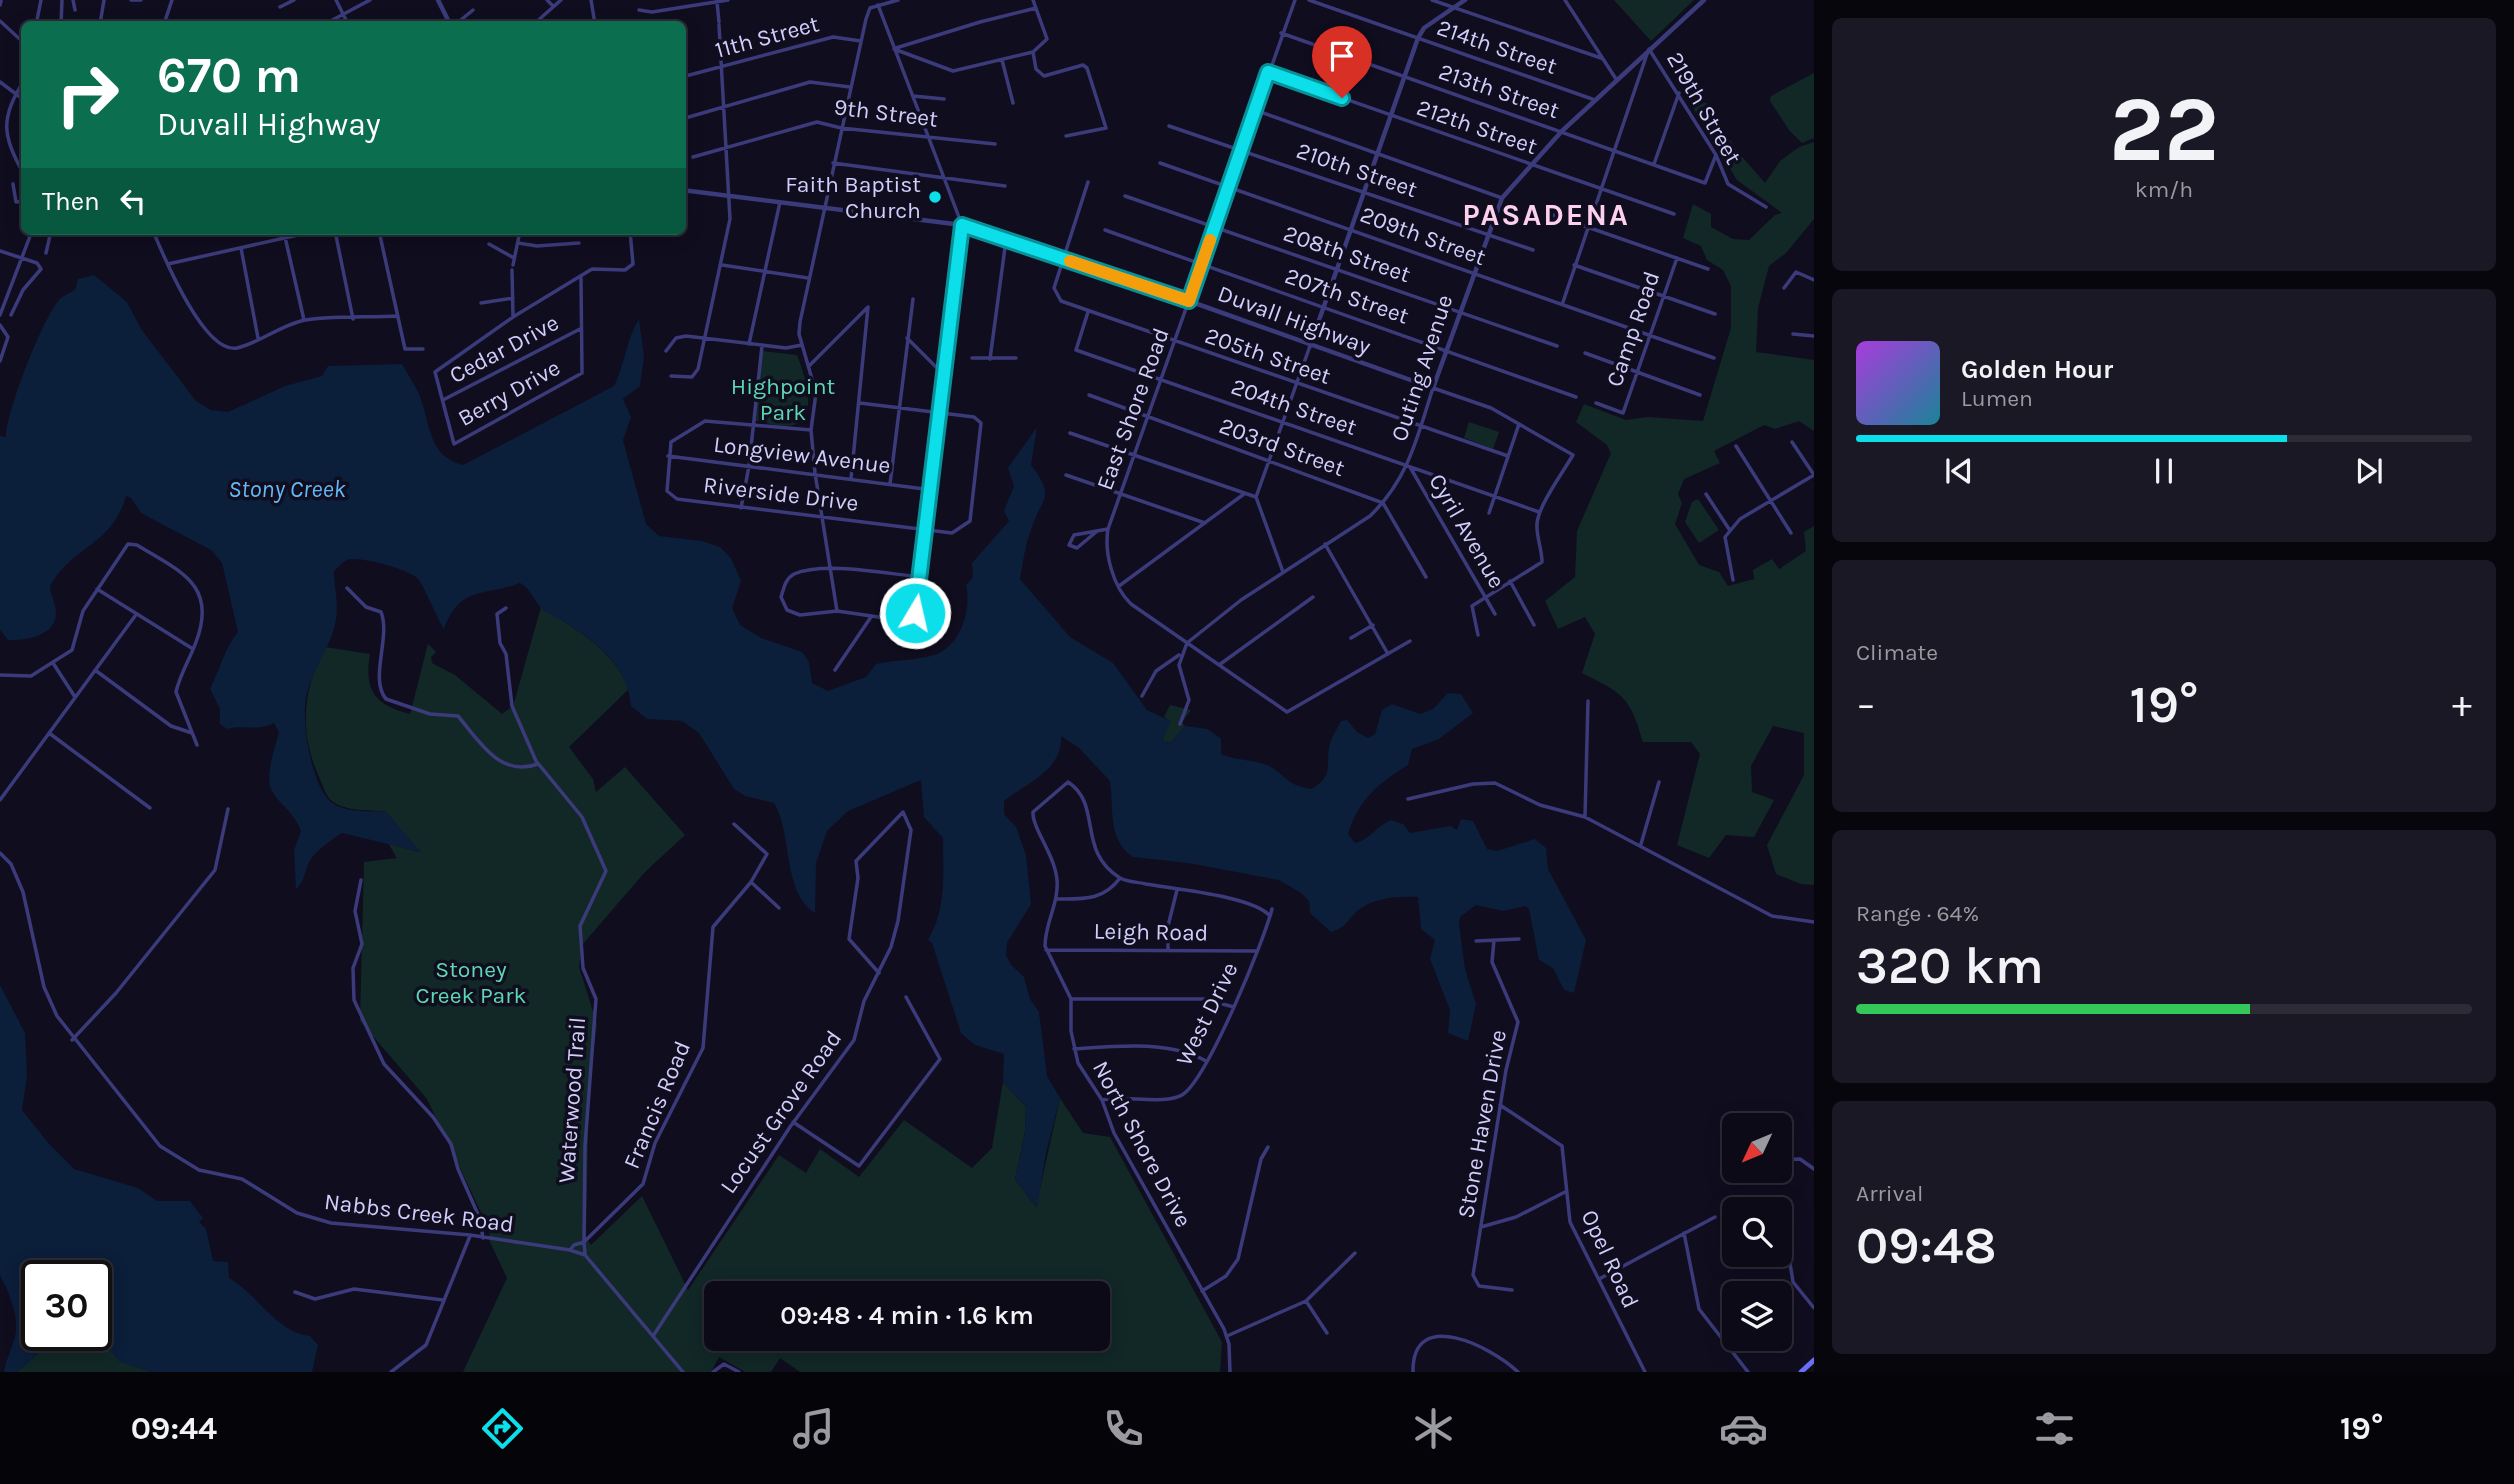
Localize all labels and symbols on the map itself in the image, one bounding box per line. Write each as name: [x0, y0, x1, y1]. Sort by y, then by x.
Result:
street label: 11th Street: [712, 10, 822, 64]
street label: 214th Street: [1434, 14, 1561, 80]
pin: [1312, 26, 1372, 98]
street label: 219th Street: [1661, 47, 1747, 169]
street label: 213th Street: [1435, 58, 1563, 124]
street label: 9th Street: [833, 93, 940, 133]
street label: 212th Street: [1413, 94, 1541, 160]
street label: 210th Street: [1293, 137, 1421, 203]
place label: Faith Baptist Church: [785, 171, 921, 224]
marker: Faith Baptist Church: [927, 189, 943, 205]
district label: PASADENA: [1462, 197, 1630, 233]
street label: 209th Street: [1357, 201, 1490, 271]
street label: 208th Street: [1280, 220, 1414, 288]
street label: 207th Street: [1282, 262, 1413, 330]
street label: Camp Road: [1601, 268, 1665, 390]
street label: Duvall Highway: [1214, 280, 1374, 360]
street label: Outing Avenue: [1386, 291, 1458, 445]
street label: Cedar Drive: [445, 309, 563, 389]
street label: 205th Street: [1202, 322, 1335, 390]
street label: East Shore Road: [1091, 324, 1175, 494]
street label: Berry Drive: [453, 354, 565, 432]
park label: Highpoint Park: [731, 373, 836, 426]
street label: 204th Street: [1228, 373, 1361, 441]
street label: 203rd Street: [1216, 412, 1349, 482]
street label: Longview Avenue: [712, 431, 892, 479]
street label: Cyril Avenue: [1423, 469, 1511, 593]
street label: Riverside Drive: [702, 471, 860, 517]
water label: Stony Creek: [228, 475, 347, 503]
position arrow: [878, 576, 952, 650]
street label: Leigh Road: [1093, 918, 1209, 946]
park label: Stoney Creek Park: [415, 956, 527, 1009]
street label: West Drive: [1170, 958, 1244, 1070]
street label: Waterwood Trail: [553, 1016, 591, 1184]
street label: Locust Grove Road: [715, 1025, 847, 1199]
street label: Stone Haven Drive: [1452, 1028, 1512, 1220]
street label: Francis Road: [618, 1037, 696, 1173]
street label: North Shore Drive: [1087, 1056, 1197, 1232]
north arrow: [1722, 1113, 1792, 1183]
street label: Nabbs Creek Road: [323, 1188, 515, 1238]
street label: Opel Road: [1576, 1206, 1644, 1312]
speed limit sign: 30: [21, 1260, 112, 1351]

